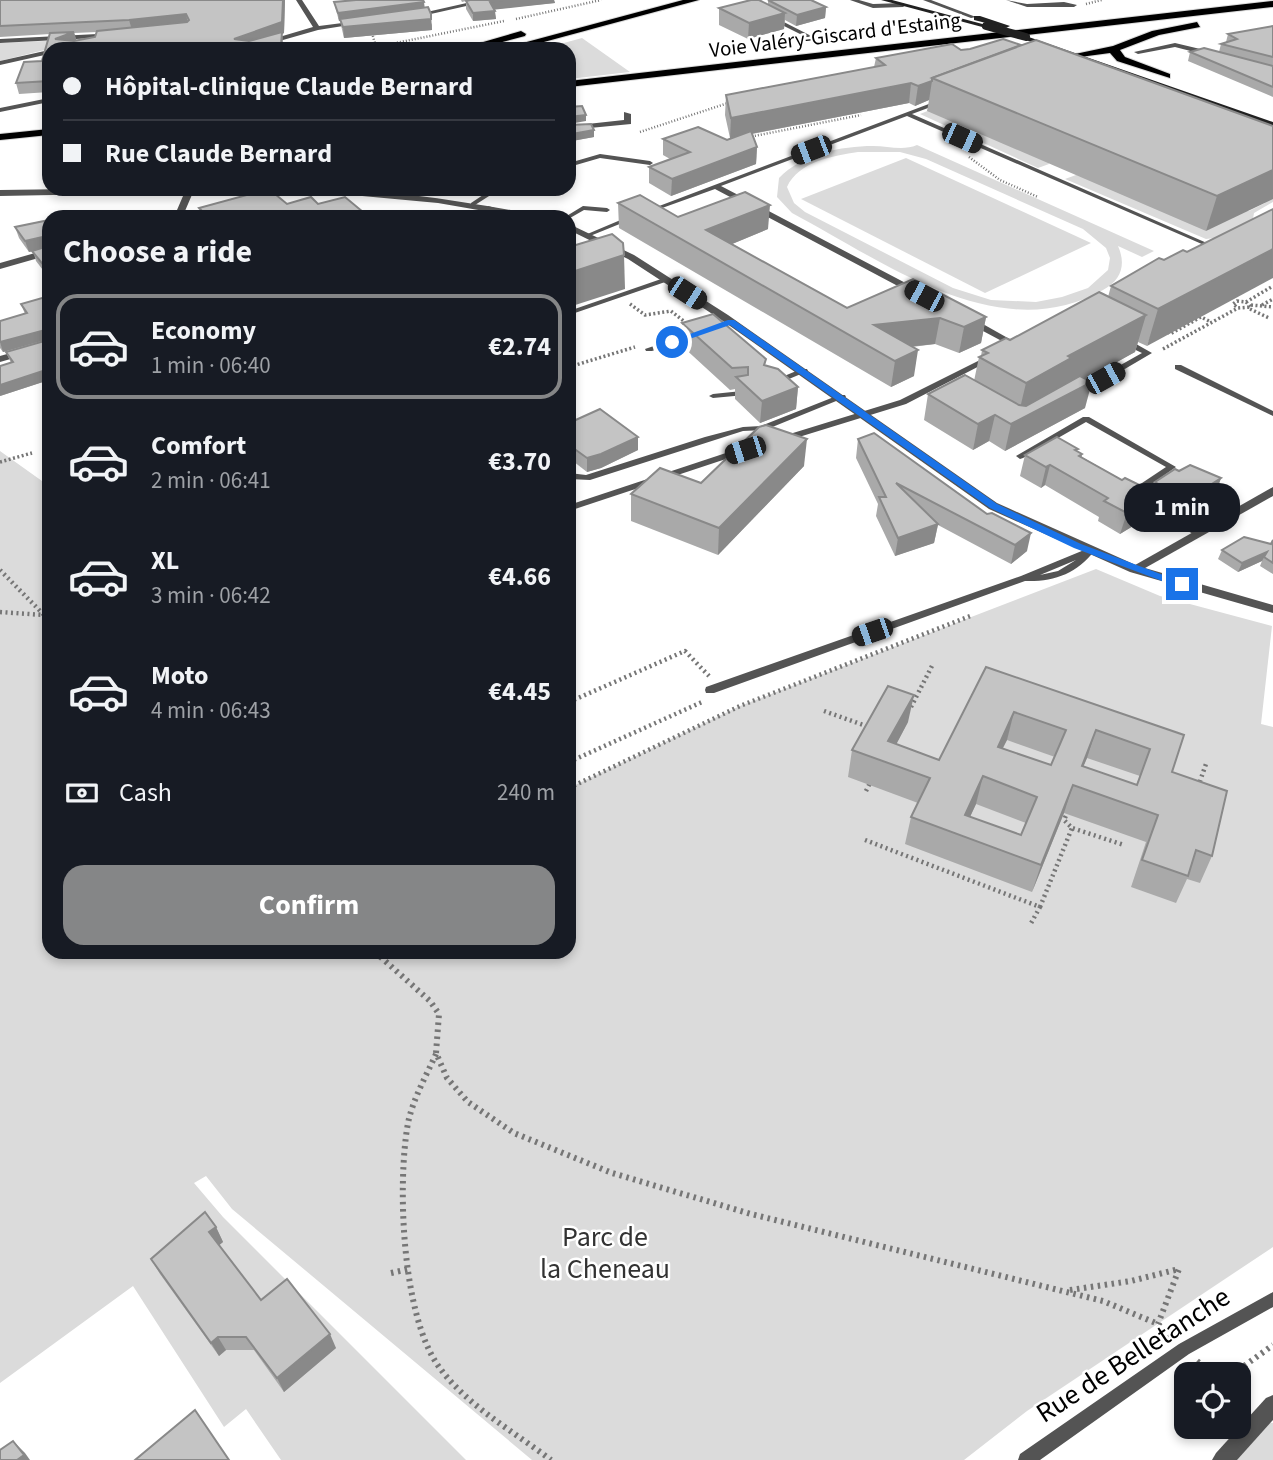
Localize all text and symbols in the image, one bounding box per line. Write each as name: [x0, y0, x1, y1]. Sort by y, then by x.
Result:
street label: Voie Valéry-Giscard d'Estaing: [708, 5, 963, 65]
text: Hôpital-clinique Claude Bernard: [105, 68, 473, 105]
car: [939, 120, 986, 156]
car: [788, 133, 835, 167]
text: Rue Claude Bernard: [105, 135, 332, 172]
text: Choose a ride: [63, 229, 252, 275]
car: [664, 273, 711, 313]
car: [901, 277, 948, 315]
text: Economy: [151, 312, 256, 349]
icon: car: [67, 315, 130, 378]
route start: [656, 326, 688, 358]
text: €2.74: [488, 328, 551, 365]
text: 1 min · 06:40: [151, 349, 271, 382]
car: [1082, 359, 1129, 397]
text: Comfort: [151, 427, 246, 464]
icon: car: [67, 430, 130, 493]
car: [722, 434, 769, 466]
text: €3.70: [488, 443, 551, 480]
text: 2 min · 06:41: [151, 464, 271, 497]
callout: 1 min: [1124, 482, 1240, 532]
text: 1 min: [1154, 491, 1210, 524]
text: XL: [151, 542, 179, 579]
icon: car: [67, 545, 130, 608]
text: €4.66: [488, 558, 551, 595]
route end: [1166, 568, 1198, 600]
text: 3 min · 06:42: [151, 579, 271, 612]
car: [849, 615, 896, 649]
text: Moto: [151, 657, 208, 694]
icon: car: [67, 660, 130, 723]
text: €4.45: [488, 673, 551, 710]
text: 4 min · 06:43: [151, 694, 271, 727]
icon: cash: [63, 774, 101, 812]
text: Cash: [119, 774, 172, 811]
text: 240 m: [497, 776, 555, 809]
button: Confirm: [63, 865, 555, 945]
park label: Parc de la Cheneau: [540, 1217, 670, 1289]
street label: Rue de Belletanche: [1028, 1277, 1238, 1433]
map controls: [1174, 1362, 1251, 1439]
button: locate: [1174, 1362, 1251, 1439]

